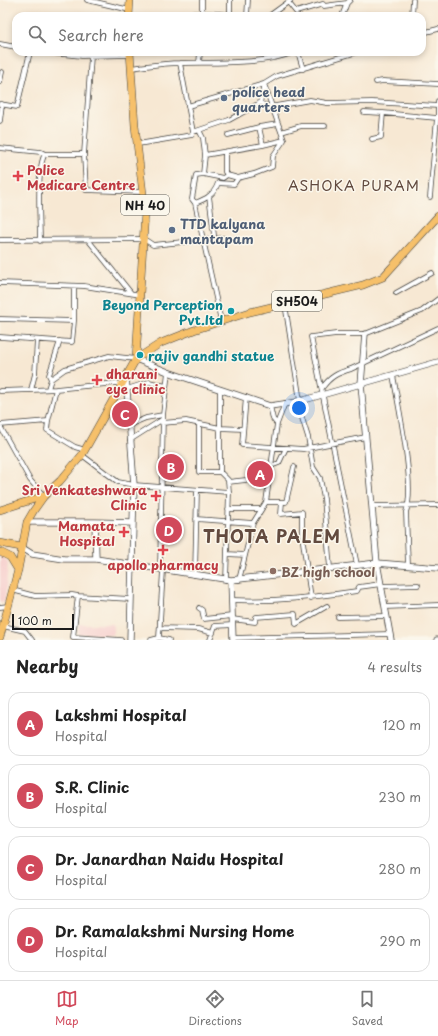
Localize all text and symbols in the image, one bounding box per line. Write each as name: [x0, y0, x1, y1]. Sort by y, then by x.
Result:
search box: [12, 12, 426, 56]
icon: search: [26, 23, 48, 45]
text: Search here: [58, 23, 144, 46]
place label: police head quarters: [232, 82, 305, 116]
marker: police head quarters: [219, 93, 229, 103]
place label: Police Medicare Centre: [27, 160, 136, 194]
marker: Police Medicare Centre: [12, 170, 24, 182]
district label: ASHOKA PURAM: [288, 175, 420, 196]
road number: NH 40: [121, 195, 169, 215]
place label: TTD kalyana mantapam: [180, 214, 265, 248]
marker: TTD kalyana mantapam: [167, 225, 177, 235]
road number: SH504: [272, 291, 322, 311]
place label: Beyond Perception Pvt.ltd: [102, 295, 223, 329]
marker: Beyond Perception Pvt.ltd: [226, 306, 236, 316]
place label: rajiv gandhi statue: [148, 346, 275, 365]
marker: rajiv gandhi statue: [135, 350, 145, 360]
place label: dharani eye clinic: [106, 364, 166, 398]
marker: dharani eye clinic: [91, 374, 103, 386]
your location: [289, 398, 309, 418]
pin: C: [112, 399, 138, 429]
pin: B: [158, 452, 184, 482]
pin: A: [247, 459, 273, 489]
place label: Sri Venkateshwara Clinic: [22, 480, 147, 514]
marker: Sri Venkateshwara Clinic: [150, 490, 162, 502]
pin: D: [156, 515, 182, 545]
place label: Mamata Hospital: [58, 516, 115, 550]
district label: THOTA PALEM: [203, 523, 341, 549]
marker: Mamata Hospital: [118, 526, 130, 538]
marker: apollo pharmacy: [158, 545, 168, 555]
place label: apollo pharmacy: [107, 555, 219, 574]
place label: BZ high school: [281, 562, 375, 581]
marker: BZ high school: [268, 566, 278, 576]
scale bar: [12, 612, 74, 631]
text: 100 m: [18, 612, 52, 629]
text: Nearby: [16, 653, 78, 679]
text: 4 results: [368, 657, 422, 676]
text: Lakshmi Hospital: [55, 703, 187, 726]
text: A: [25, 715, 35, 734]
text: 120 m: [382, 715, 421, 734]
text: Hospital: [55, 726, 107, 745]
text: S.R. Clinic: [55, 775, 129, 798]
text: B: [26, 787, 34, 806]
text: 230 m: [379, 787, 421, 806]
text: Hospital: [55, 798, 107, 817]
text: Dr. Janardhan Naidu Hospital: [55, 847, 283, 870]
text: C: [25, 859, 35, 878]
text: 280 m: [379, 859, 421, 878]
text: Hospital: [55, 870, 107, 889]
text: Dr. Ramalakshmi Nursing Home: [55, 919, 295, 942]
text: D: [25, 931, 35, 950]
text: 290 m: [380, 931, 421, 950]
text: Hospital: [55, 942, 107, 961]
tab: Map: [55, 988, 78, 1029]
tab: Directions: [188, 988, 242, 1029]
tab: Saved: [352, 988, 383, 1029]

